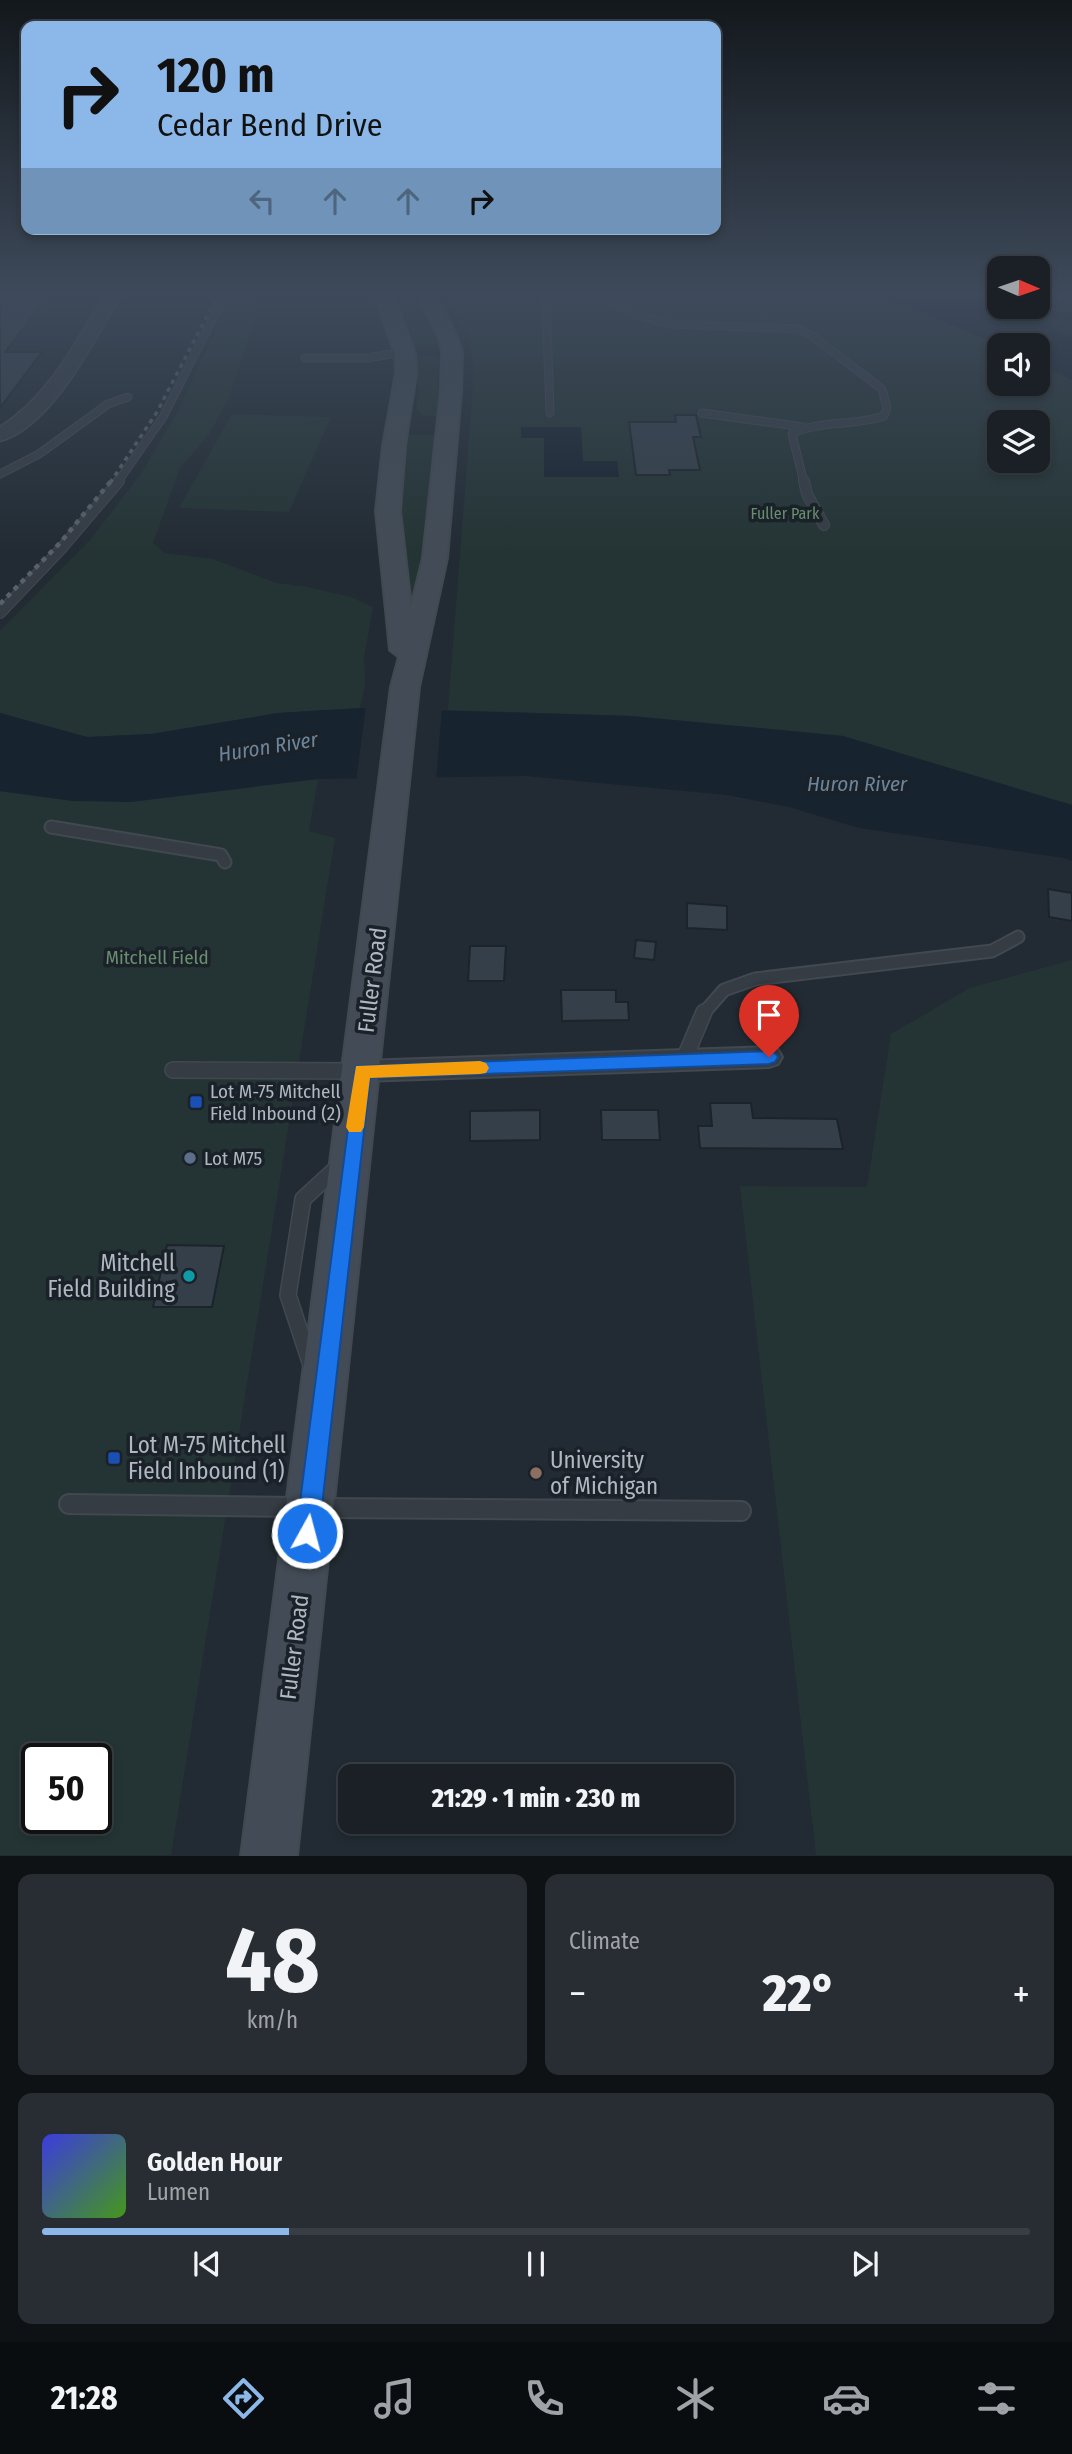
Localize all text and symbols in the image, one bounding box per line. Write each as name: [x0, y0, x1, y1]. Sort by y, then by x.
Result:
text: 120 m: [157, 46, 275, 105]
icon: right: [42, 49, 133, 140]
text: Cedar Bend Drive: [157, 106, 383, 144]
icon: left: [243, 182, 281, 220]
icon: ahead: [316, 182, 354, 220]
icon: ahead: [389, 182, 427, 220]
icon: right: [462, 182, 500, 220]
north arrow: [987, 256, 1050, 318]
map controls: [987, 256, 1050, 473]
button: sound: [987, 333, 1050, 396]
button: layers: [987, 410, 1050, 473]
park label: Fuller Park: [751, 504, 820, 523]
water label: Huron River: [216, 726, 320, 768]
water label: Huron River: [807, 771, 908, 797]
street label: Fuller Road: [352, 926, 392, 1034]
park label: Mitchell Field: [105, 946, 209, 969]
pin: [739, 985, 799, 1057]
icon: arrive: [750, 996, 788, 1034]
place label: Lot M-75 Mitchell Field Inbound (2): [210, 1080, 341, 1125]
marker: Lot M-75 Mitchell Field Inbound (2): [188, 1094, 204, 1110]
place label: Lot M75: [204, 1147, 262, 1170]
marker: Lot M75: [182, 1150, 198, 1166]
place label: Mitchell Field Building: [47, 1249, 175, 1303]
marker: Mitchell Field Building: [181, 1268, 197, 1284]
place label: Lot M-75 Mitchell Field Inbound (1): [128, 1431, 286, 1485]
place label: University of Michigan: [550, 1446, 658, 1500]
marker: Lot M-75 Mitchell Field Inbound (1): [106, 1450, 122, 1466]
marker: University of Michigan: [528, 1465, 544, 1481]
position arrow: [270, 1496, 344, 1570]
street label: Fuller Road: [274, 1593, 314, 1701]
speed limit sign: 50: [21, 1743, 112, 1834]
text: 21:29 · 1 min · 230 m: [432, 1783, 640, 1814]
text: 48: [225, 1906, 320, 2015]
text: Climate: [569, 1927, 640, 1955]
text: 22°: [763, 1962, 836, 2025]
text: −: [569, 1971, 586, 2017]
text: +: [1013, 1971, 1030, 2017]
text: km/h: [247, 2006, 298, 2034]
text: Golden Hour: [147, 2147, 282, 2178]
text: Lumen: [147, 2178, 210, 2206]
icon: previous: [188, 2245, 226, 2283]
icon: pause: [517, 2245, 555, 2283]
icon: next: [846, 2245, 884, 2283]
icon: directions: [219, 2374, 268, 2423]
icon: music: [370, 2374, 419, 2423]
icon: phone: [520, 2374, 569, 2423]
icon: climate: [671, 2374, 720, 2423]
icon: car: [822, 2374, 871, 2423]
icon: filters: [972, 2374, 1021, 2423]
text: 21:28: [51, 2379, 118, 2417]

